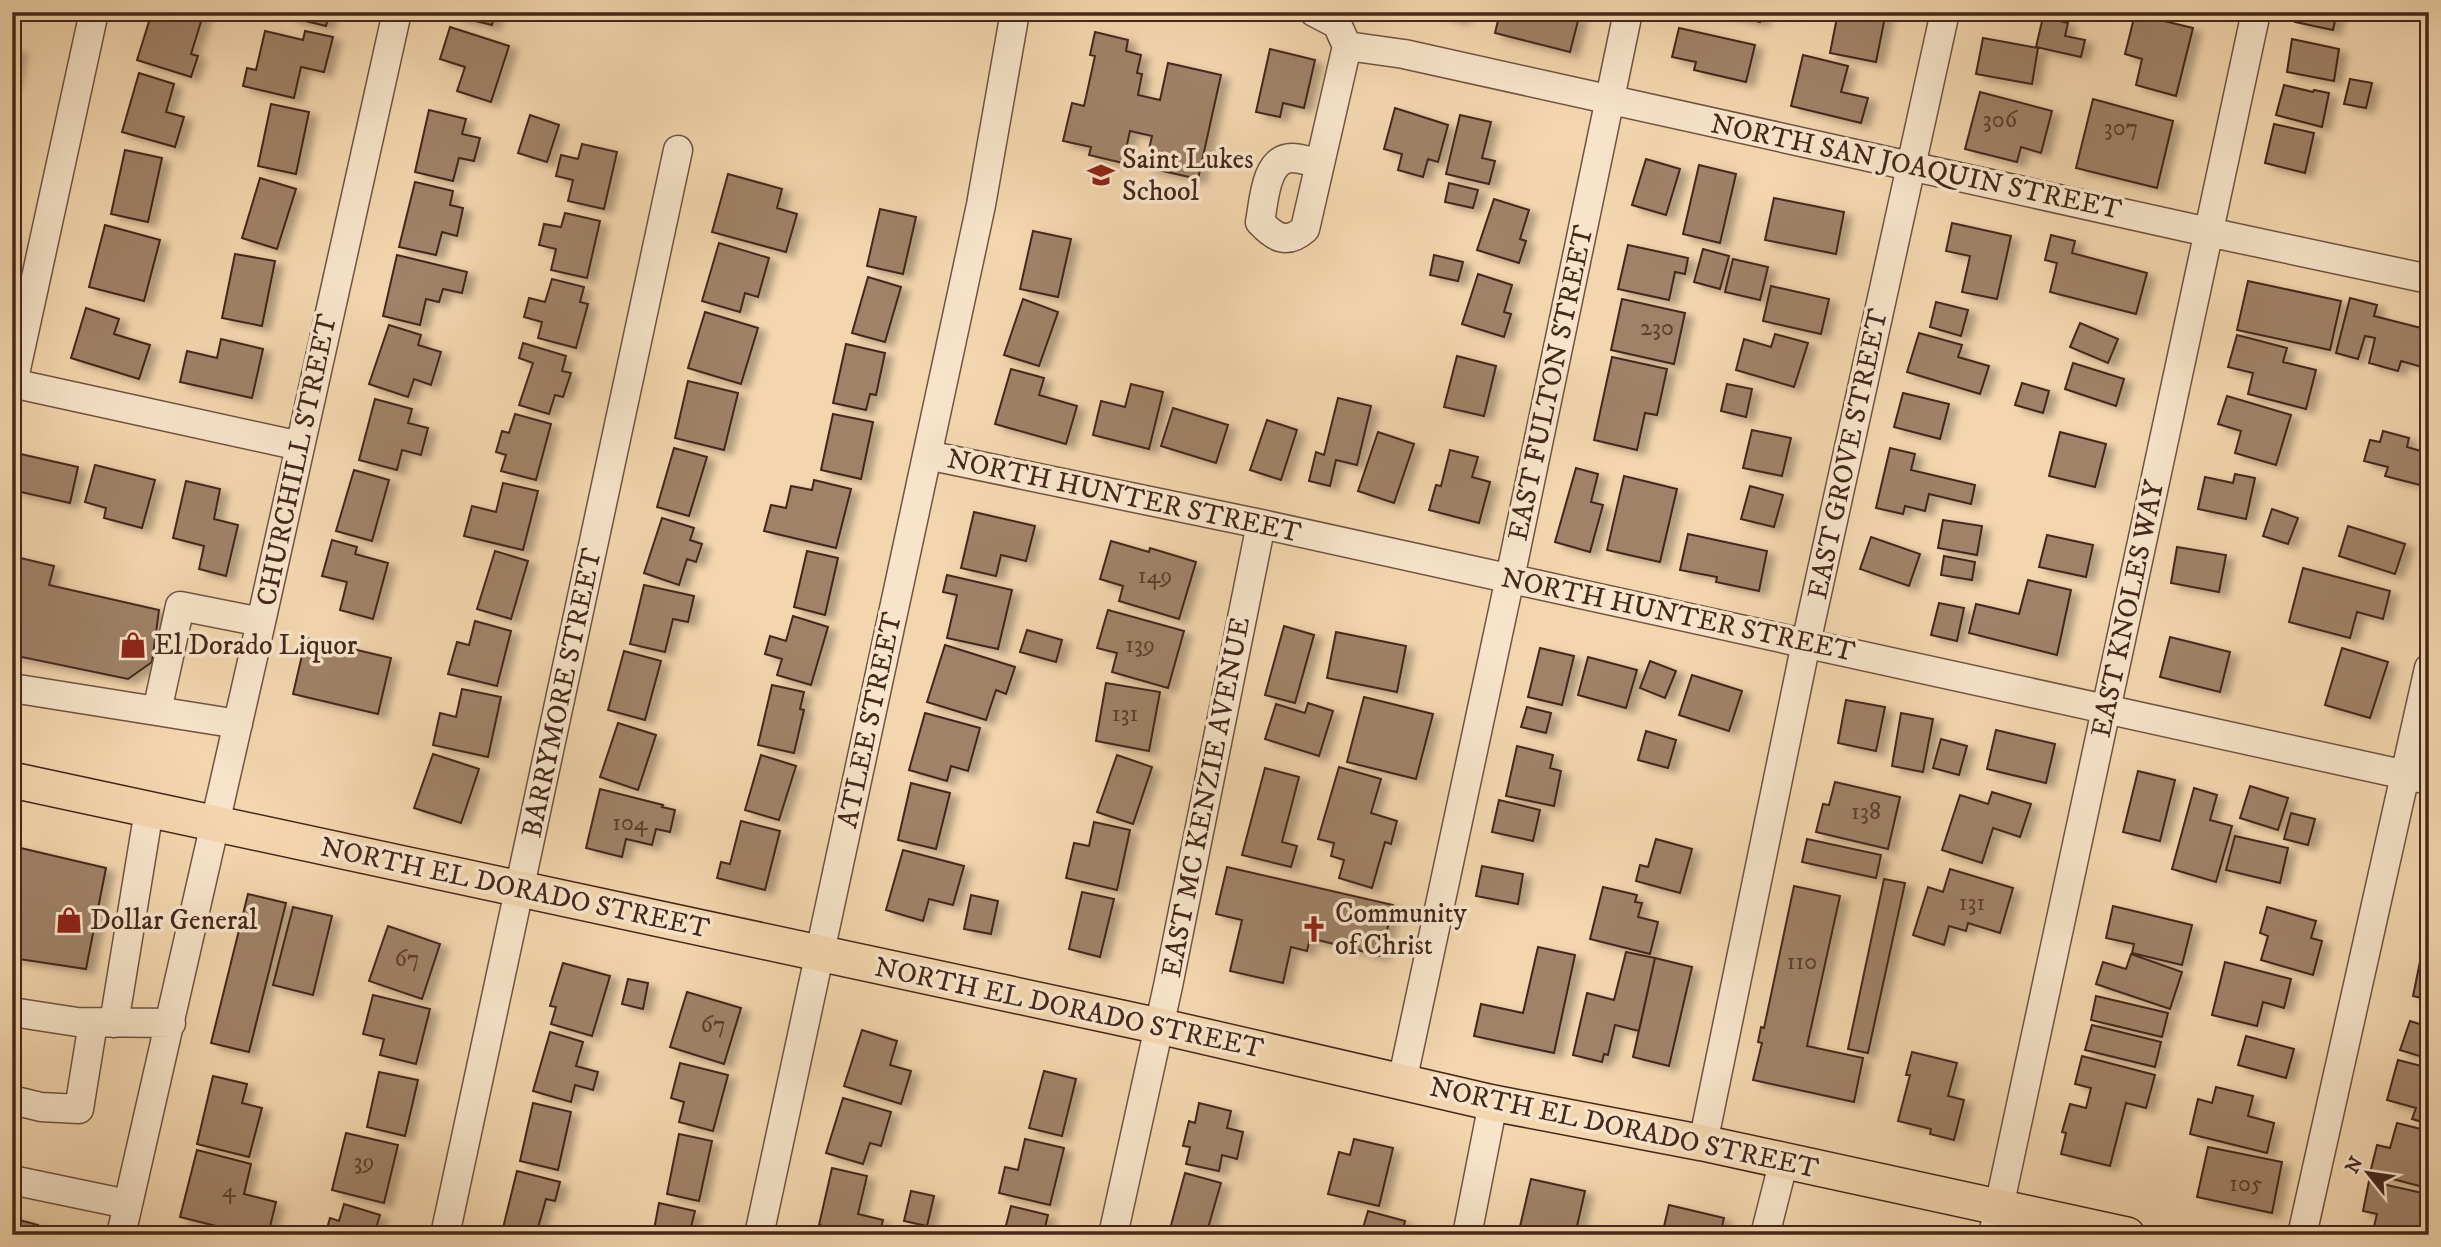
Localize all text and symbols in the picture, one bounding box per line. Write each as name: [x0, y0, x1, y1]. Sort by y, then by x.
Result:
house number: 306: [1983, 105, 2019, 135]
street label: NORTH SAN JOAQUIN STREET: [1707, 106, 2125, 228]
house number: 307: [2104, 113, 2138, 143]
place label: Saint Lukes School: [1122, 142, 1254, 209]
school or university icon: Saint Lukes School: [1086, 160, 1116, 190]
street label: EAST FULTON STREET: [1500, 222, 1602, 544]
street label: EAST GROVE STREET: [1800, 306, 1896, 602]
street label: CHURCHILL STREET: [249, 311, 345, 609]
house number: 230: [1640, 313, 1674, 343]
street label: NORTH HUNTER STREET: [944, 441, 1304, 551]
street label: EAST KNOLES WAY: [2084, 477, 2172, 741]
street label: BARRYMORE STREET: [514, 545, 610, 841]
street label: NORTH HUNTER STREET: [1498, 560, 1858, 670]
house number: 149: [1138, 561, 1172, 591]
street label: ATLEE STREET: [830, 609, 910, 831]
street label: EAST MC KENZIE AVENUE: [1154, 614, 1258, 980]
place label: El Dorado Liquor: [154, 628, 358, 663]
shop icon: El Dorado Liquor: [118, 630, 148, 660]
house number: 139: [1125, 630, 1155, 660]
house number: 131: [1112, 699, 1138, 729]
house number: 138: [1851, 797, 1881, 827]
house number: 104: [612, 808, 649, 838]
street label: NORTH EL DORADO STREET: [317, 830, 713, 946]
house number: 131: [1959, 888, 1985, 918]
place label: Community of Christ: [1335, 896, 1467, 963]
place label: Dollar General: [90, 903, 258, 938]
shop icon: Dollar General: [54, 905, 84, 935]
church icon: Community of Christ: [1299, 914, 1329, 944]
house number: 67: [394, 944, 420, 974]
house number: 110: [1787, 947, 1817, 977]
street label: NORTH EL DORADO STREET: [871, 950, 1267, 1066]
house number: 67: [700, 1010, 726, 1040]
street label: NORTH EL DORADO STREET: [1426, 1070, 1822, 1186]
north arrow: [2332, 1138, 2402, 1208]
house number: 39: [354, 1147, 374, 1177]
text: N: [2341, 1152, 2369, 1178]
house number: 105: [2229, 1169, 2263, 1199]
house number: 4: [222, 1175, 237, 1205]

